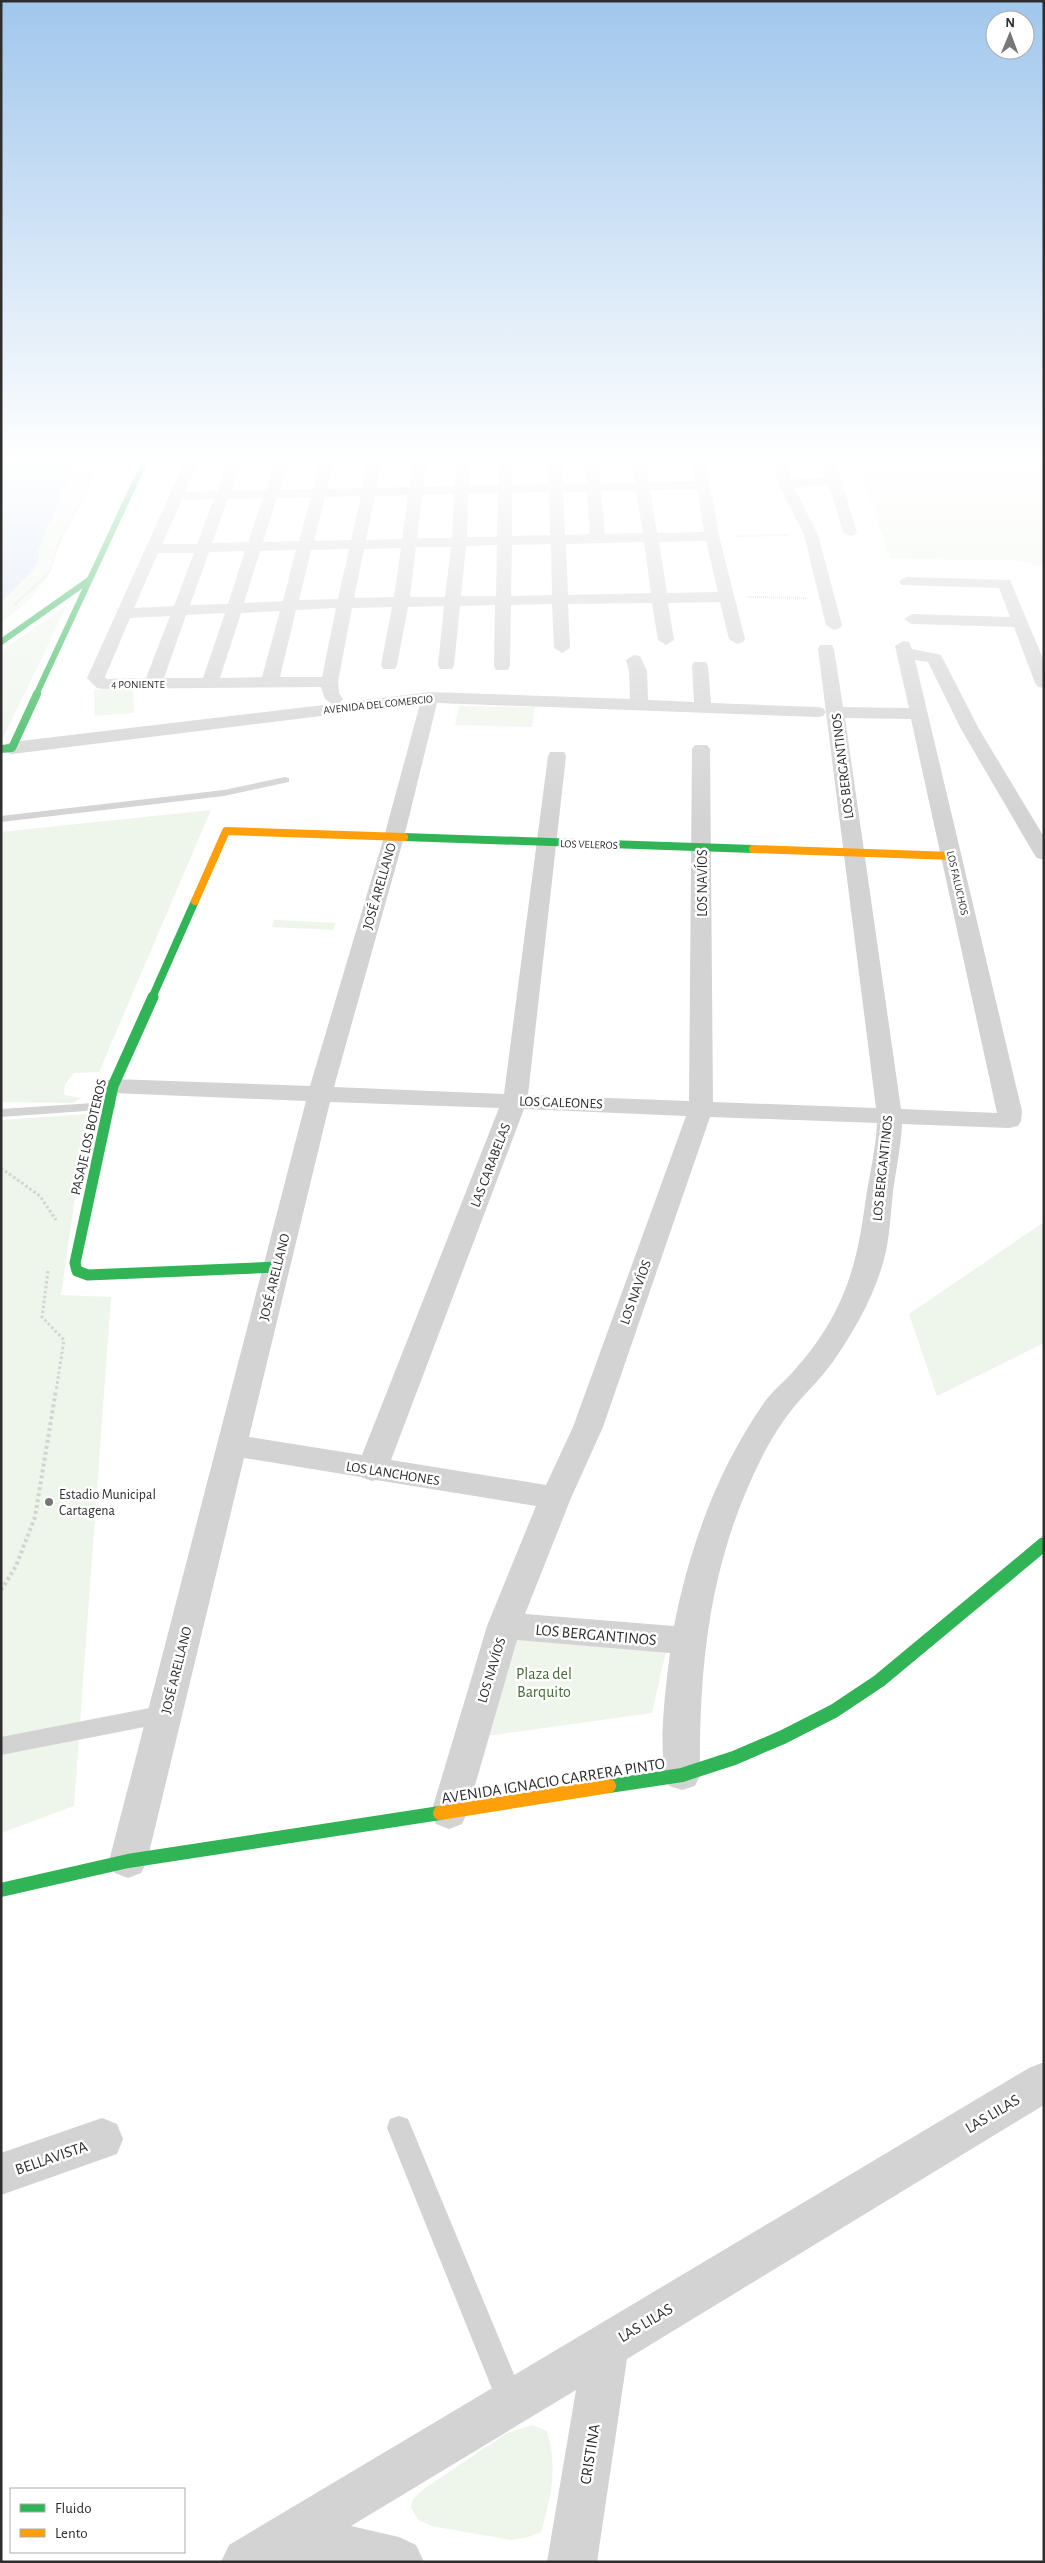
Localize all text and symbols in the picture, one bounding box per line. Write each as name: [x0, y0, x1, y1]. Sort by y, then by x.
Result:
north arrow: [985, 10, 1035, 60]
text: N: [1005, 16, 1015, 30]
street label: 4 PONIENTE: [111, 679, 166, 690]
street label: AVENIDA DEL COMERCIO: [323, 693, 433, 716]
street label: LOS BERGANTINOS: [830, 712, 856, 820]
street label: LOS VELEROS: [560, 838, 618, 851]
street label: JOSÉ ARELLANO: [358, 841, 399, 931]
street label: LOS NAVÍOS: [693, 849, 710, 917]
street label: LOS FALUCHOS: [945, 850, 970, 916]
street label: PASAJE LOS BOTEROS: [69, 1078, 109, 1197]
street label: LOS GALEONES: [519, 1095, 603, 1111]
street label: LOS BERGANTINOS: [870, 1114, 896, 1222]
street label: LAS CARABELAS: [468, 1121, 513, 1209]
street label: JOSÉ ARELLANO: [254, 1231, 293, 1322]
street label: LOS NAVÍOS: [615, 1257, 654, 1326]
street label: LOS LANCHONES: [345, 1460, 441, 1488]
place label: Estadio Municipal Cartagena: [59, 1488, 156, 1518]
marker: Estadio Municipal Cartagena: [43, 1496, 55, 1508]
street label: LOS BERGANTINOS: [535, 1622, 657, 1648]
street label: JOSÉ ARELLANO: [156, 1624, 195, 1715]
street label: LOS NAVÍOS: [473, 1635, 509, 1705]
park label: Plaza del Barquito: [516, 1666, 572, 1700]
street label: AVENIDA IGNACIO CARRERA PINTO: [440, 1755, 666, 1807]
street label: LAS LILAS: [962, 2091, 1023, 2136]
street label: BELLAVISTA: [13, 2138, 90, 2178]
street label: LAS LILAS: [615, 2300, 676, 2345]
street label: CRISTINA: [577, 2423, 603, 2486]
legend: [10, 2488, 185, 2553]
text: Fluido: [55, 2501, 92, 2516]
text: Lento: [55, 2526, 88, 2541]

